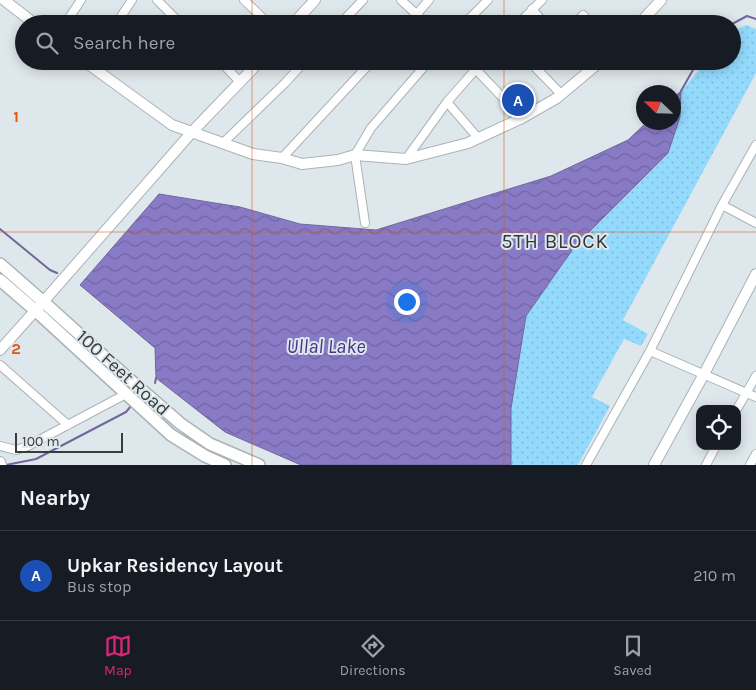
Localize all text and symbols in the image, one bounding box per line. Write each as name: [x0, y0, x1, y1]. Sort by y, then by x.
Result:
search box: [15, 15, 741, 70]
icon: search: [33, 29, 61, 57]
text: Search here: [73, 32, 175, 54]
pin: A: [502, 81, 534, 119]
north arrow: [636, 85, 681, 130]
text: 1: [13, 107, 19, 126]
district label: 5TH BLOCK: [501, 230, 609, 253]
your location: [394, 289, 420, 315]
street label: 100 Feet Road: [72, 325, 174, 421]
water label: Ullal Lake: [286, 335, 366, 358]
text: 2: [11, 339, 21, 358]
map controls: [696, 405, 741, 450]
button: locate: [696, 405, 741, 450]
scale bar: [15, 430, 122, 453]
text: 100 m: [22, 433, 60, 450]
text: Nearby: [20, 486, 90, 510]
text: Upkar Residency Layout: [67, 555, 283, 577]
text: A: [31, 566, 41, 585]
text: 210 m: [693, 566, 736, 585]
text: Bus stop: [67, 577, 131, 596]
tab: Map: [104, 632, 132, 679]
tab: Directions: [340, 632, 406, 679]
tab: Saved: [613, 632, 652, 679]

